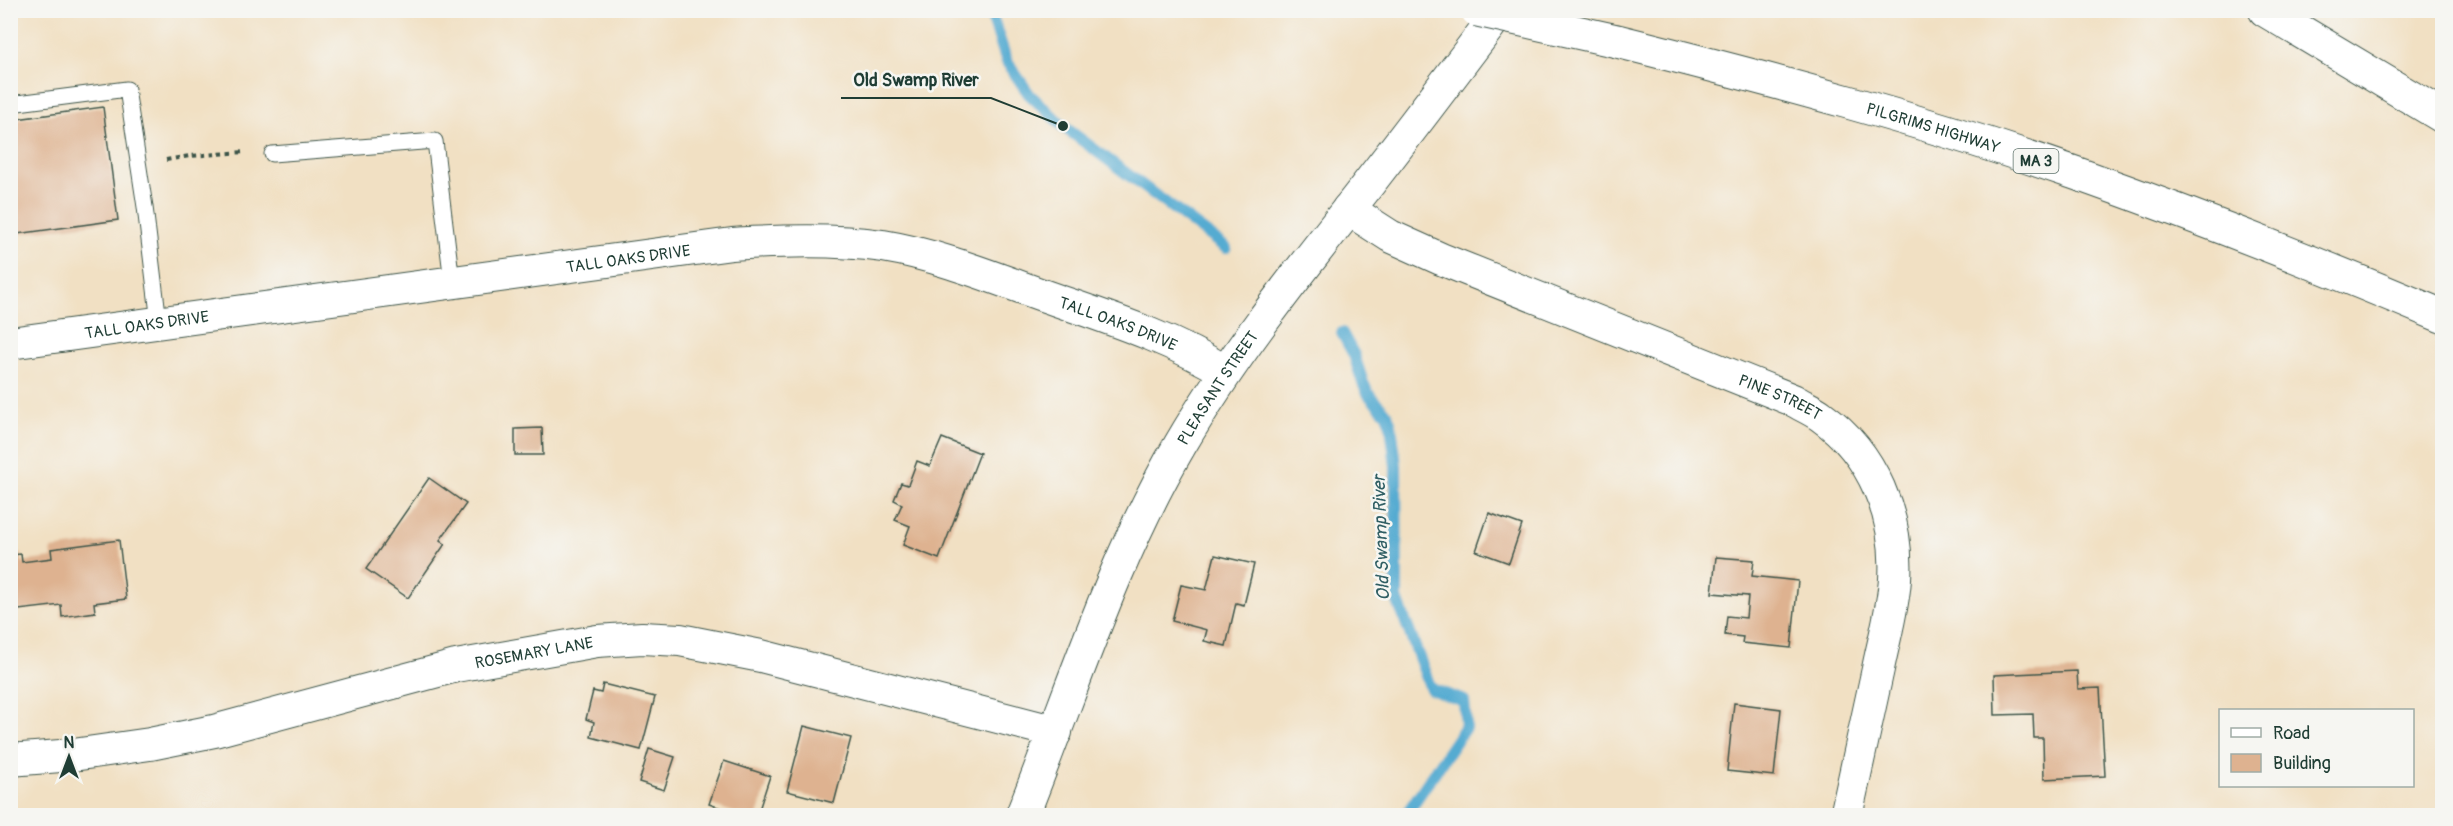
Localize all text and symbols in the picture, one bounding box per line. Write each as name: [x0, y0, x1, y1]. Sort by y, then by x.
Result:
callout: Old Swamp River: [841, 62, 991, 98]
text: Old Swamp River: [853, 69, 979, 92]
street label: PILGRIMS HIGHWAY: [1864, 99, 2002, 158]
road number: MA 3: [2014, 149, 2058, 173]
street label: TALL OAKS DRIVE: [565, 241, 692, 278]
street label: TALL OAKS DRIVE: [1056, 293, 1180, 356]
street label: TALL OAKS DRIVE: [84, 307, 210, 344]
street label: PLEASANT STREET: [1173, 327, 1263, 449]
street label: PINE STREET: [1735, 370, 1825, 425]
water label: Old Swamp River: [1368, 472, 1395, 601]
street label: ROSEMARY LANE: [473, 633, 595, 673]
legend: [2219, 709, 2414, 787]
text: Road: [2273, 722, 2310, 745]
north arrow: [39, 727, 99, 787]
text: N: [64, 733, 75, 753]
text: Building: [2273, 752, 2331, 775]

